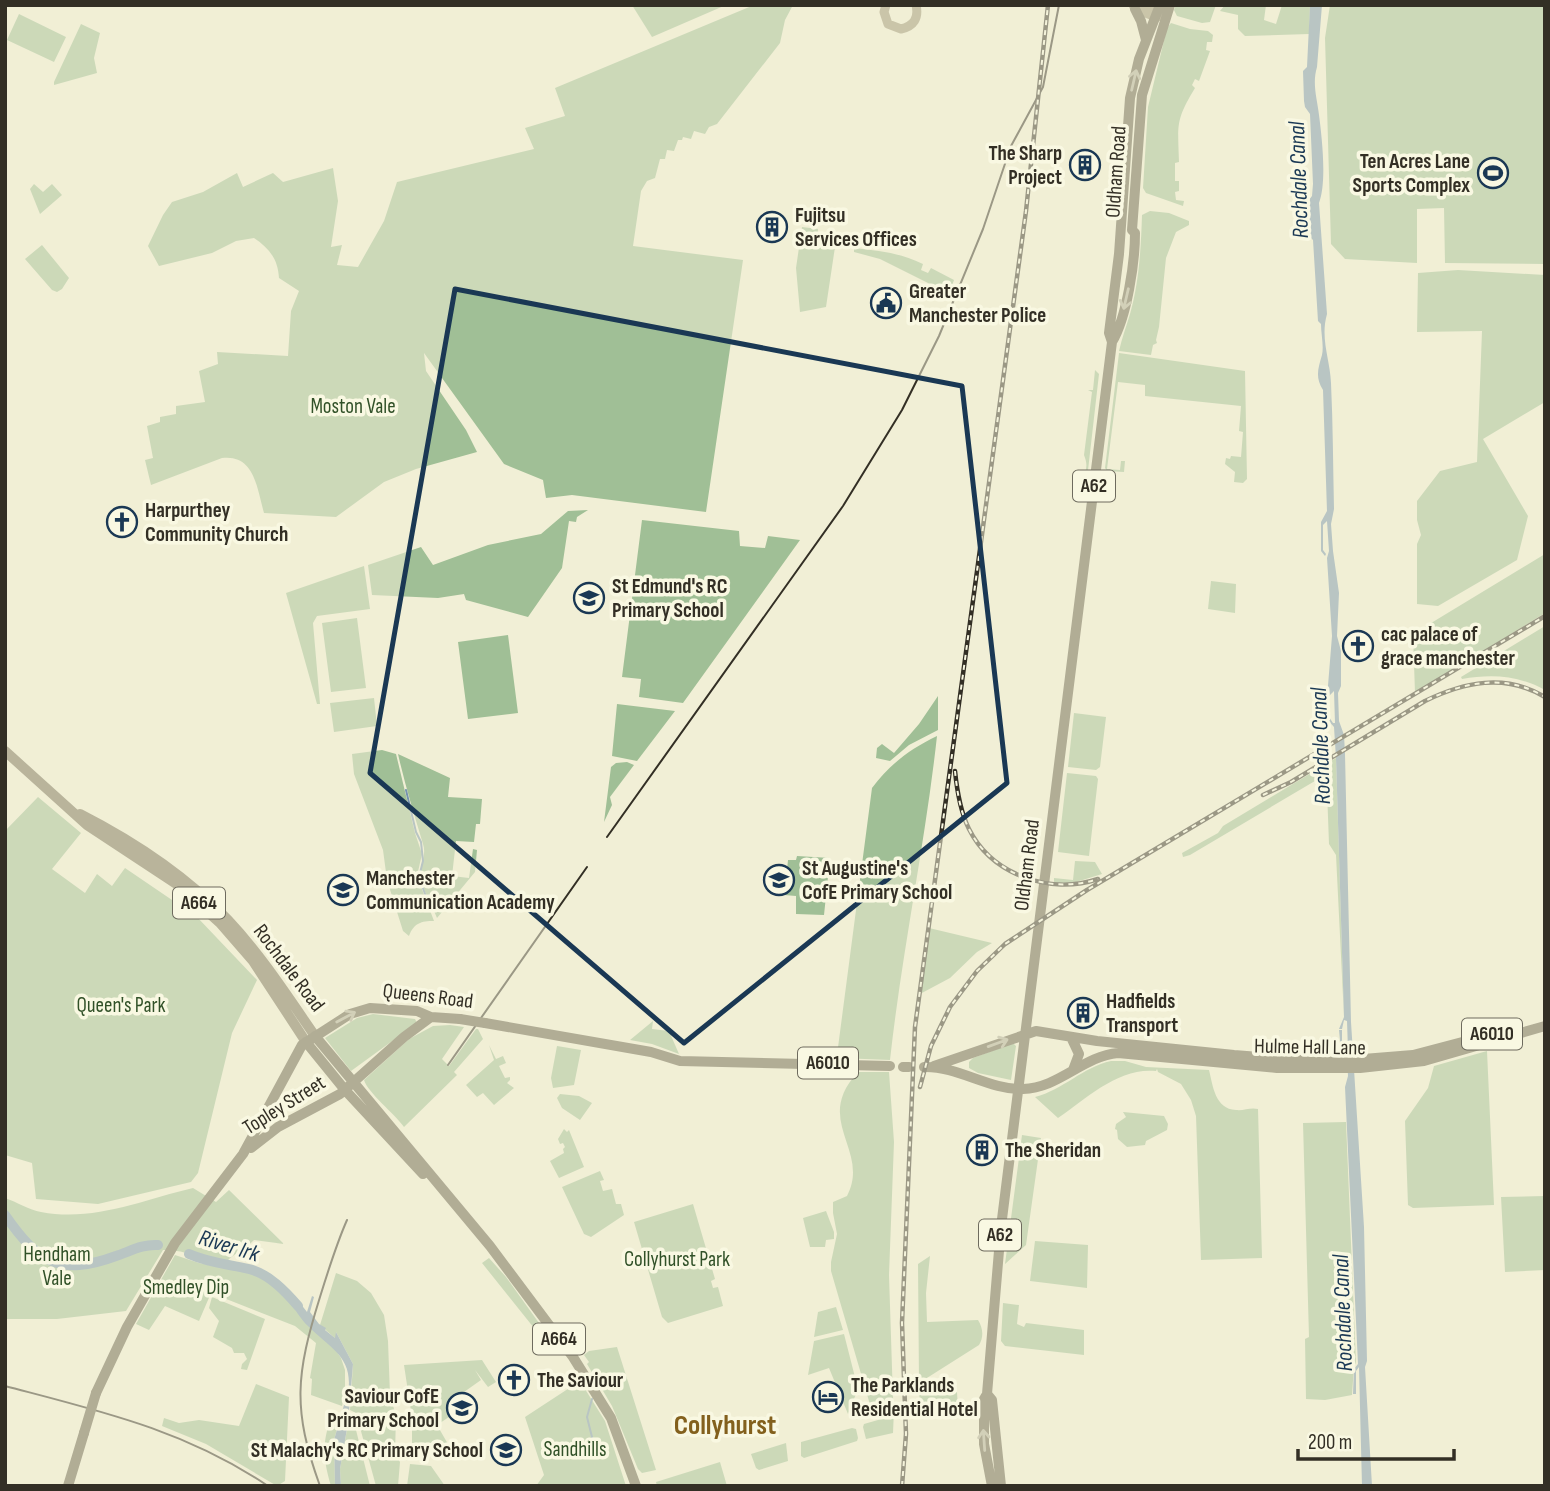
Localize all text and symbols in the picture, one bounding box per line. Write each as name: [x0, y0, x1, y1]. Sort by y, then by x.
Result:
one-way arrow: [1127, 69, 1141, 92]
water label: Rochdale Canal: [1283, 120, 1315, 239]
street label: Oldham Road: [1100, 125, 1132, 219]
place label: The Sharp Project: [988, 141, 1062, 190]
building icon: The Sharp Project: [1068, 148, 1102, 182]
place label: Ten Acres Lane Sports Complex: [1353, 149, 1470, 198]
sports icon: Ten Acres Lane Sports Complex: [1476, 156, 1510, 190]
place label: Fujitsu Services Offices: [795, 203, 917, 252]
building icon: Fujitsu Services Offices: [755, 210, 789, 244]
place label: Greater Manchester Police: [909, 279, 1046, 328]
public building icon: Greater Manchester Police: [869, 286, 903, 320]
one-way arrow: [1118, 287, 1132, 310]
park label: Moston Vale: [310, 394, 396, 419]
road number: A62: [1073, 471, 1115, 502]
place label: Harpurthey Community Church: [145, 498, 288, 547]
church icon: Harpurthey Community Church: [105, 505, 139, 539]
place label: St Edmund's RC Primary School: [612, 574, 728, 623]
school or university icon: St Edmund's RC Primary School: [572, 581, 606, 615]
place label: cac palace of grace manchester: [1381, 622, 1516, 671]
church icon: cac palace of grace manchester: [1341, 629, 1375, 663]
water label: Rochdale Canal: [1305, 686, 1337, 805]
street label: Oldham Road: [1009, 818, 1045, 912]
place label: St Augustine's CofE Primary School: [802, 856, 952, 905]
school or university icon: St Augustine's CofE Primary School: [762, 863, 796, 897]
place label: Manchester Communication Academy: [366, 866, 555, 915]
school or university icon: Manchester Communication Academy: [326, 873, 360, 907]
road number: A664: [173, 888, 225, 918]
street label: Rochdale Road: [248, 919, 330, 1017]
street label: Queens Road: [381, 978, 475, 1014]
place label: Hadfields Transport: [1106, 989, 1178, 1038]
park label: Queen's Park: [76, 993, 166, 1018]
building icon: Hadfields Transport: [1066, 996, 1100, 1030]
one-way arrow: [336, 1009, 356, 1023]
road number: A6010: [1462, 1018, 1522, 1050]
street label: Hulme Hall Lane: [1254, 1034, 1366, 1060]
one-way arrow: [987, 1036, 1009, 1048]
road number: A6010: [798, 1048, 858, 1078]
street label: Topley Street: [238, 1070, 330, 1140]
building icon: The Sheridan: [965, 1133, 999, 1167]
place label: The Sheridan: [1005, 1138, 1101, 1163]
road number: A62: [979, 1219, 1021, 1250]
water label: River Irk: [195, 1224, 264, 1269]
park label: Hendham Vale: [23, 1242, 91, 1291]
park label: Collyhurst Park: [624, 1247, 730, 1272]
water label: Rochdale Canal: [1327, 1253, 1359, 1372]
park label: Smedley Dip: [143, 1275, 229, 1300]
road number: A664: [533, 1324, 585, 1354]
church icon: The Saviour: [497, 1363, 531, 1397]
place label: The Saviour: [537, 1368, 624, 1393]
place label: The Parklands Residential Hotel: [851, 1373, 978, 1422]
hotel icon: The Parklands Residential Hotel: [811, 1380, 845, 1414]
place label: Saviour CofE Primary School: [327, 1384, 439, 1433]
school or university icon: Saviour CofE Primary School: [445, 1391, 479, 1425]
district label: Collyhurst: [674, 1409, 776, 1442]
scale bar: [1298, 1418, 1454, 1462]
one-way arrow: [977, 1429, 990, 1451]
text: 200 m: [1308, 1430, 1352, 1455]
school or university icon: St Malachy's RC Primary School: [489, 1433, 523, 1467]
park label: Sandhills: [543, 1437, 607, 1462]
place label: St Malachy's RC Primary School: [251, 1438, 483, 1463]

